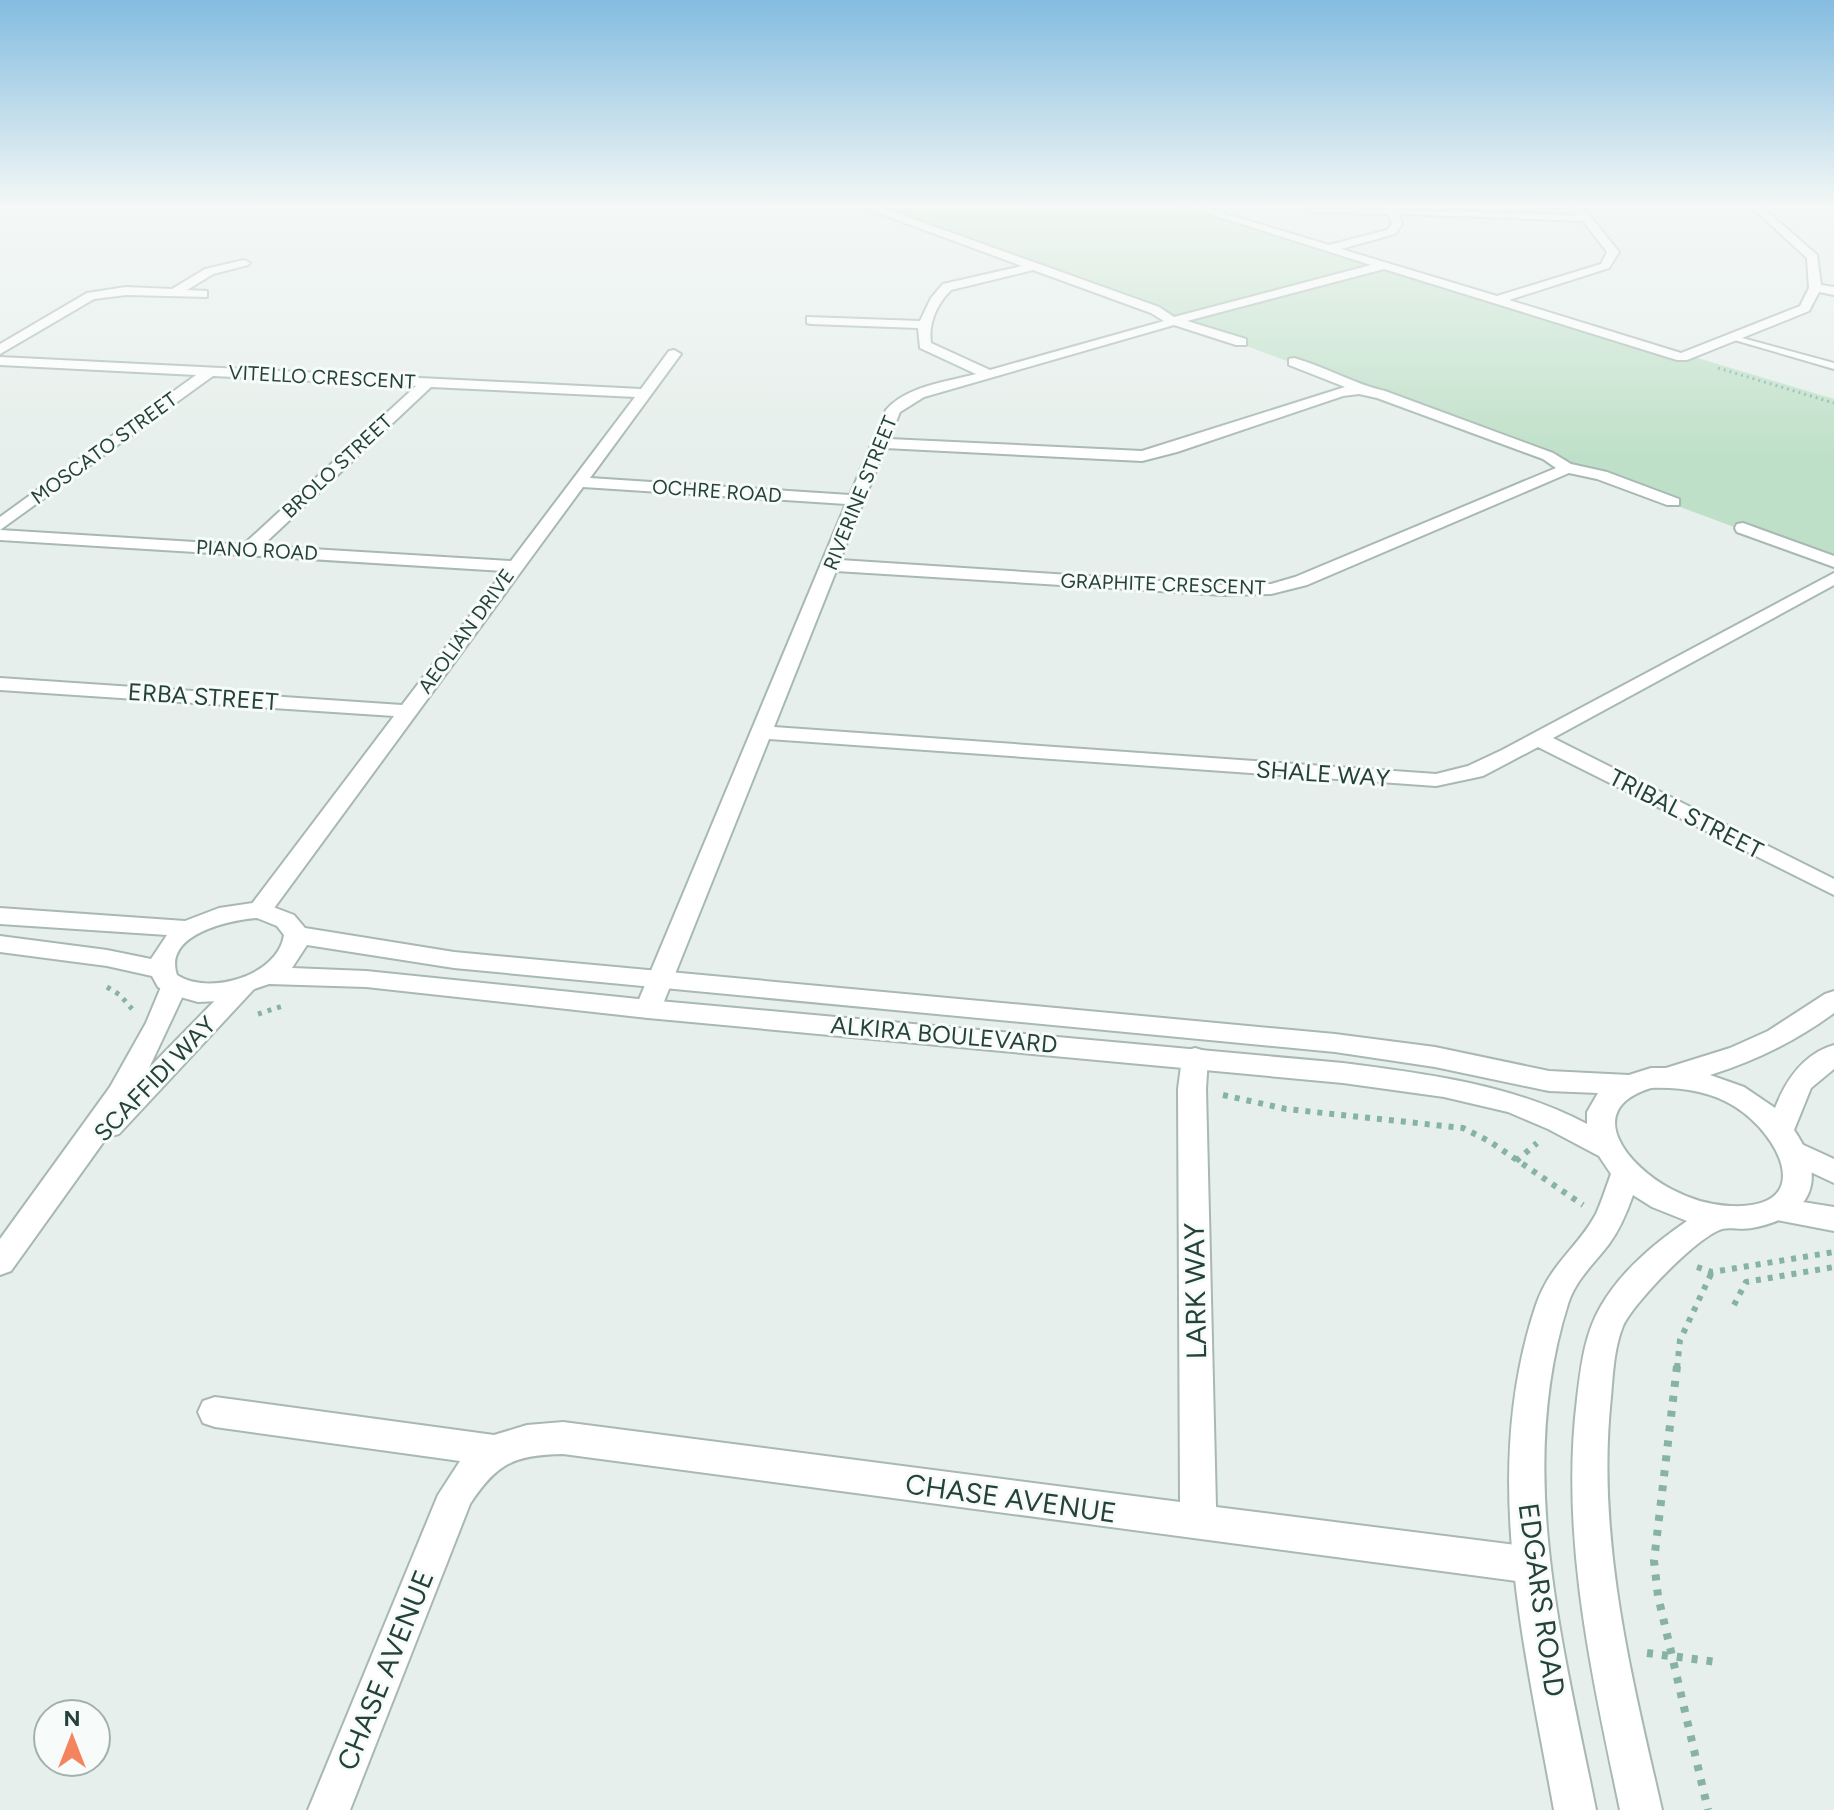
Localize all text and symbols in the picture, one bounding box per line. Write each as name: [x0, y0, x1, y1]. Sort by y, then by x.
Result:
street label: VITELLO CRESCENT: [228, 360, 416, 394]
street label: MOSCATO STREET: [26, 387, 182, 509]
street label: BROLO STREET: [277, 409, 397, 523]
street label: RIVERINE STREET: [818, 412, 902, 574]
street label: OCHRE ROAD: [652, 475, 782, 507]
street label: PIANO ROAD: [196, 535, 318, 565]
street label: AEOLIAN DRIVE: [413, 564, 519, 698]
street label: GRAPHITE CRESCENT: [1060, 568, 1266, 600]
street label: ERBA STREET: [127, 677, 279, 716]
street label: SHALE WAY: [1255, 754, 1392, 793]
street label: TRIBAL STREET: [1604, 762, 1768, 865]
street label: SCAFFIDI WAY: [88, 1010, 222, 1147]
street label: ALKIRA BOULEVARD: [829, 1010, 1059, 1059]
street label: LARK WAY: [1177, 1222, 1213, 1360]
street label: CHASE AVENUE: [903, 1466, 1119, 1530]
street label: EDGARS ROAD: [1512, 1501, 1572, 1699]
street label: CHASE AVENUE: [329, 1565, 441, 1775]
north arrow: [32, 1698, 112, 1778]
text: N: [63, 1705, 81, 1732]

